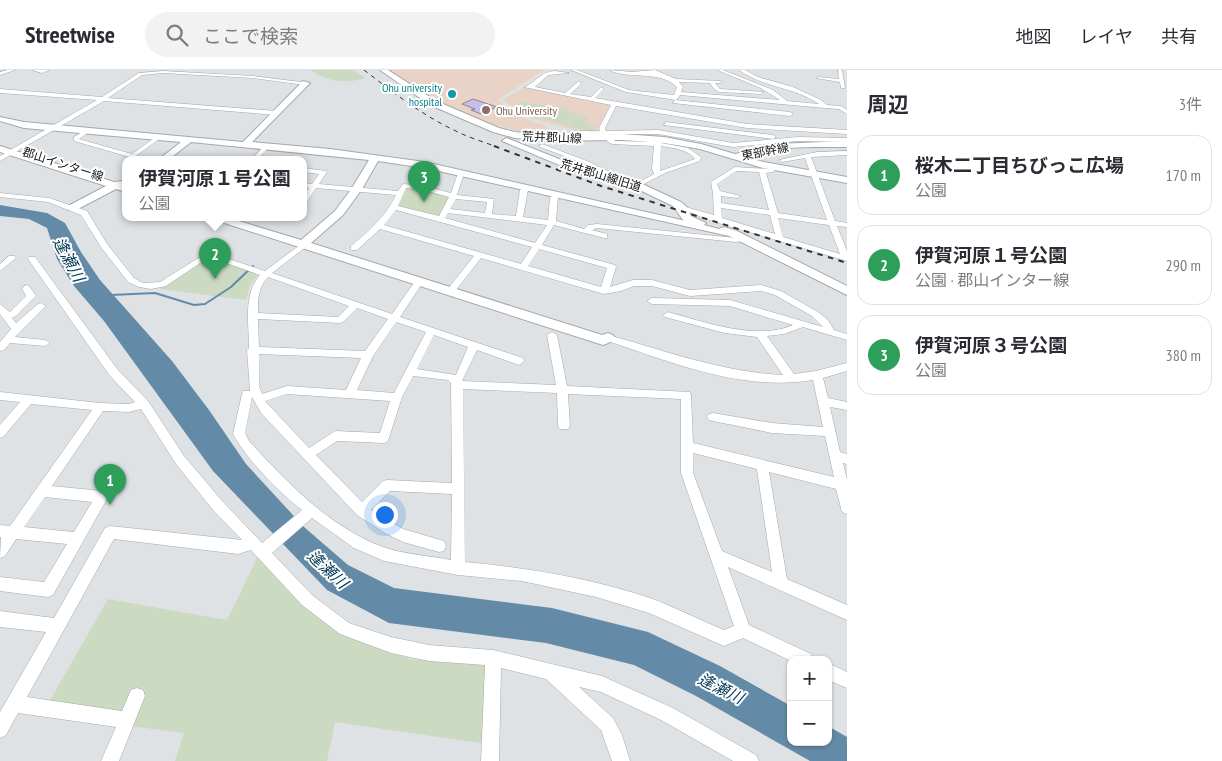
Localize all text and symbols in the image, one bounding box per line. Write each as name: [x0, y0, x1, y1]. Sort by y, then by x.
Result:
search box: [145, 12, 495, 57]
text: Streetwise: [25, 19, 115, 50]
icon: search: [163, 21, 191, 49]
text: ここで検索: [203, 24, 298, 48]
text: 地図: [1016, 25, 1052, 48]
text: レイヤ: [1080, 25, 1133, 48]
text: 共有: [1161, 25, 1197, 48]
place label: Ohu university hospital: [382, 80, 442, 109]
marker: Ohu university hospital: [446, 88, 458, 100]
text: 周辺: [867, 91, 909, 118]
text: 3件: [1179, 94, 1202, 114]
place label: Ohu University: [496, 103, 558, 118]
marker: Ohu University: [480, 104, 492, 116]
street label: 荒井郡山線: [522, 128, 582, 146]
street label: 東部幹線: [740, 139, 790, 163]
street label: 郡山インター線: [21, 144, 105, 184]
text: 桜木二丁目ちびっこ広場: [915, 153, 1124, 177]
popup: [122, 156, 307, 221]
street label: 荒井郡山線旧道: [559, 156, 643, 194]
pin: 3: [408, 161, 440, 202]
text: 1: [880, 165, 888, 185]
text: 170 m: [1166, 165, 1201, 185]
text: 伊賀河原１号公園: [138, 166, 291, 190]
text: 公園: [915, 180, 947, 200]
text: 公園: [138, 193, 171, 213]
water label: 逢瀬川: [49, 233, 90, 287]
pin: 2: [199, 238, 231, 279]
text: 伊賀河原１号公園: [915, 243, 1067, 267]
text: 2: [880, 255, 888, 275]
text: 290 m: [1166, 255, 1201, 275]
text: 公園 · 郡山インター線: [915, 270, 1069, 290]
text: 伊賀河原３号公園: [915, 333, 1067, 357]
text: 3: [880, 345, 888, 365]
text: 380 m: [1166, 345, 1201, 365]
text: 公園: [915, 360, 947, 380]
pin: 1: [94, 464, 126, 505]
your location: [372, 502, 398, 528]
water label: 逢瀬川: [304, 545, 354, 594]
map controls: [787, 656, 832, 746]
button: +: [787, 656, 832, 701]
water label: 逢瀬川: [695, 668, 749, 708]
button: −: [787, 701, 832, 746]

